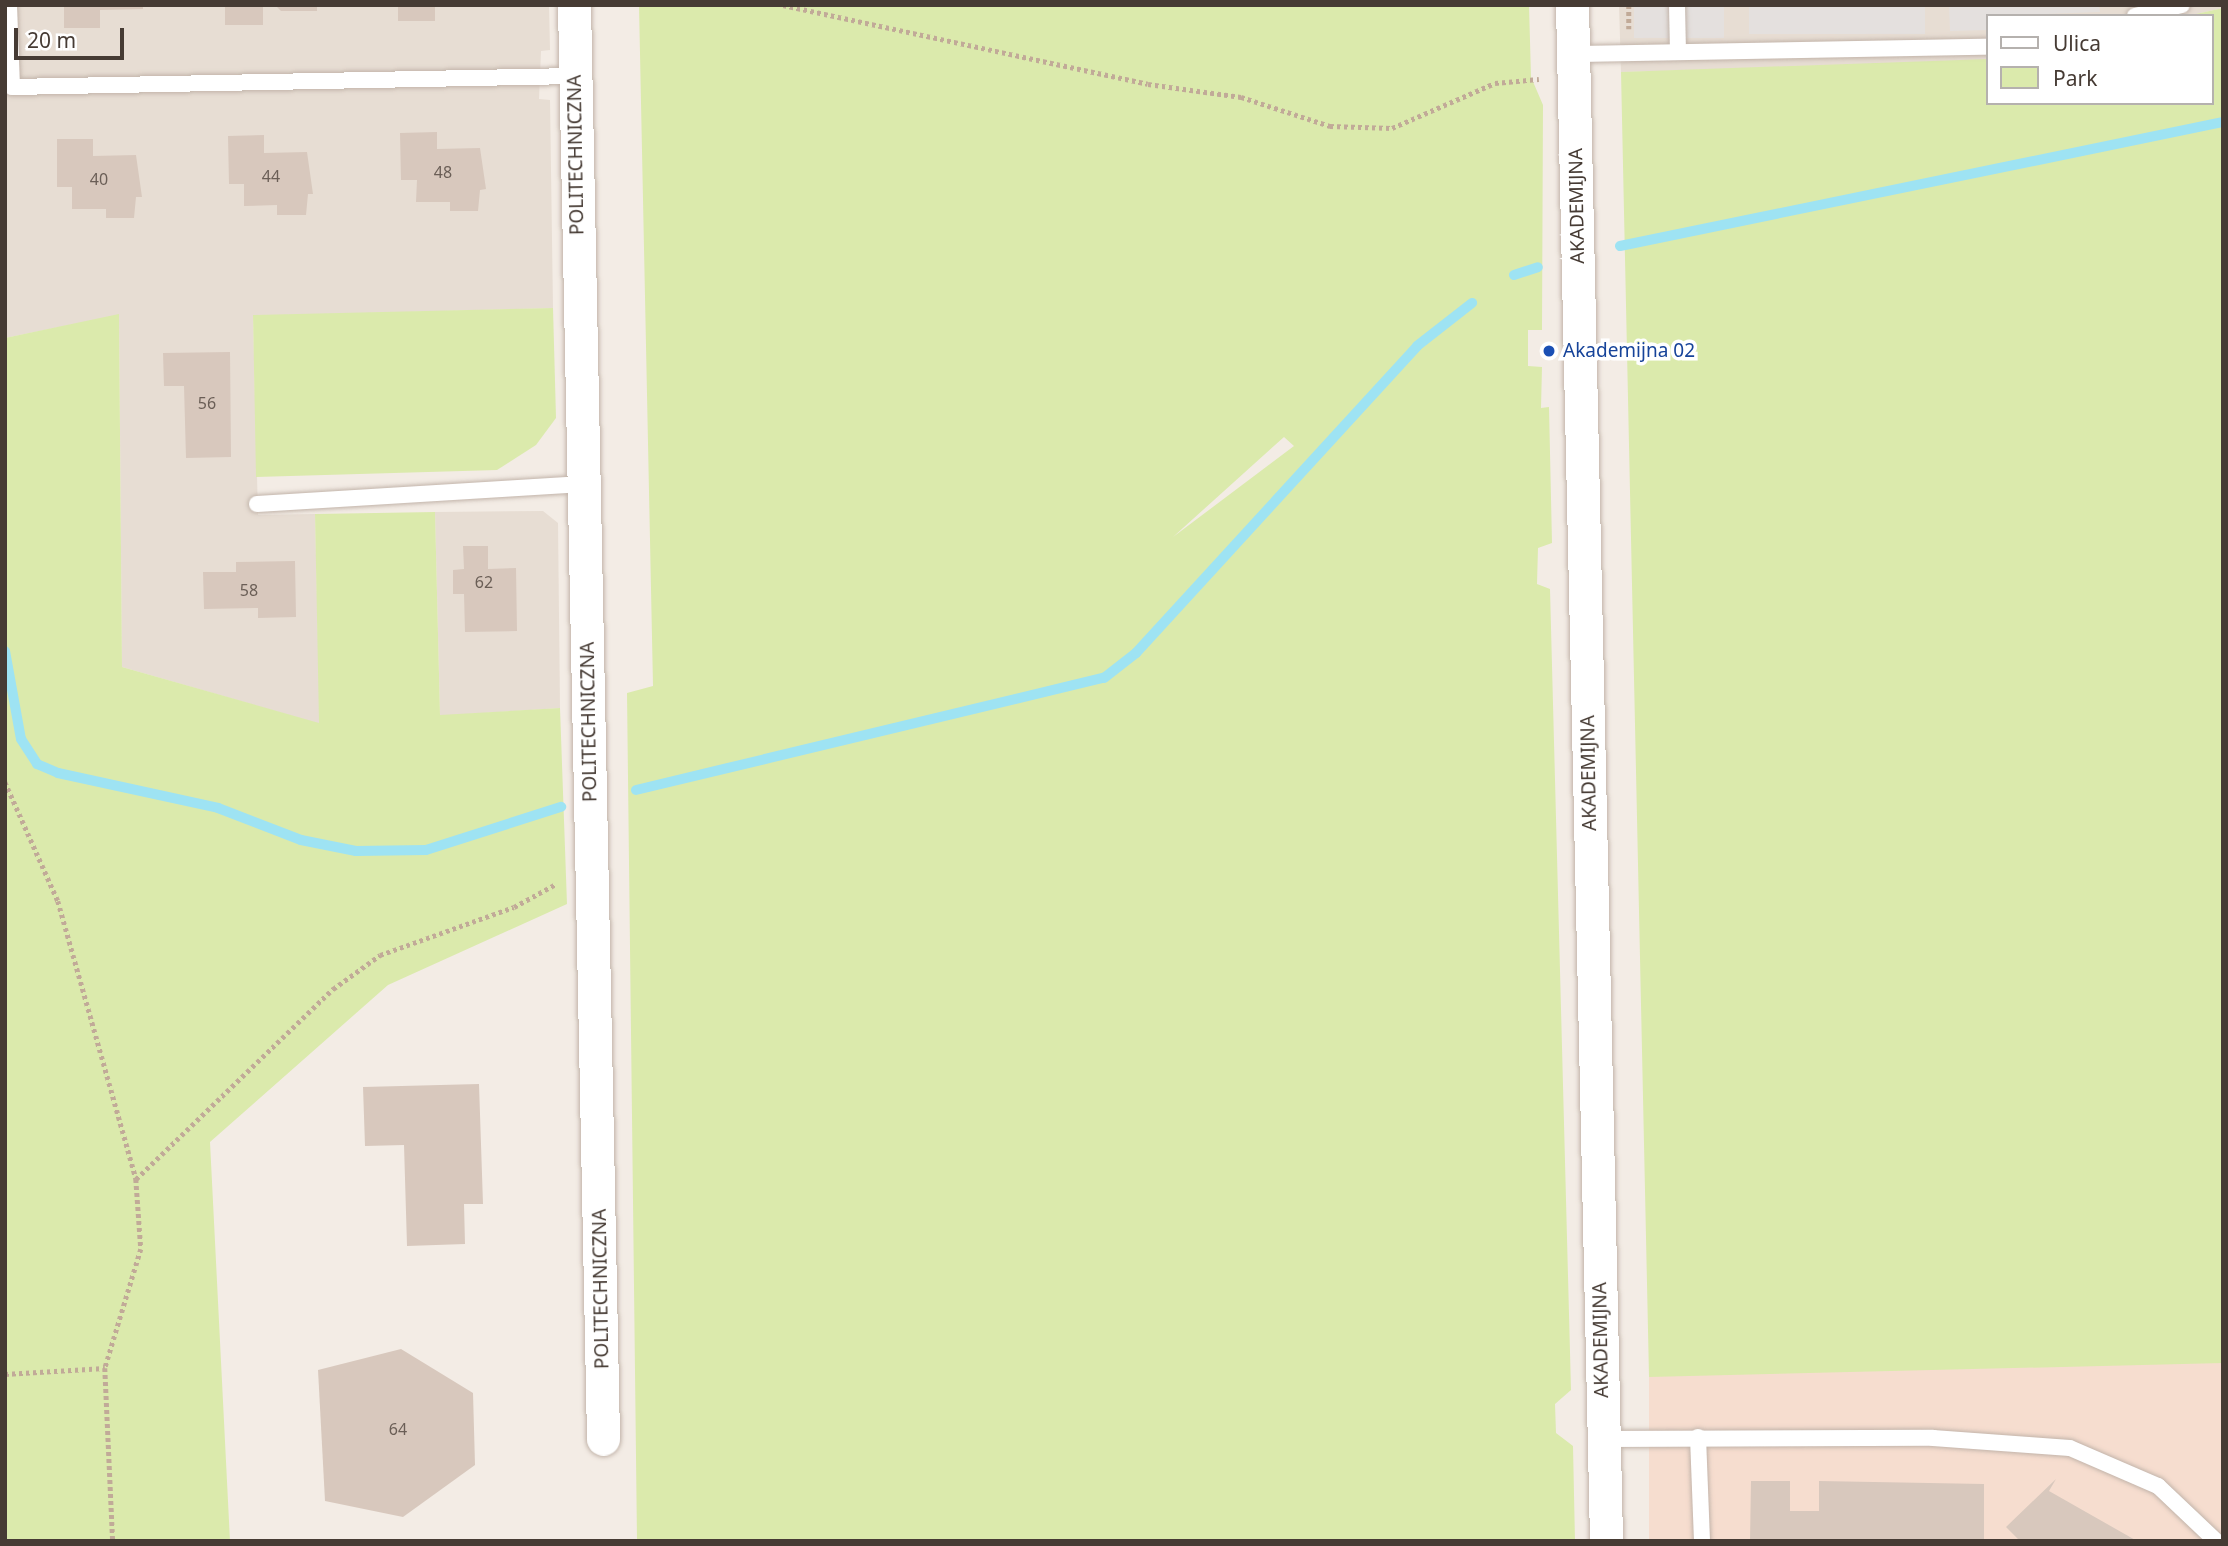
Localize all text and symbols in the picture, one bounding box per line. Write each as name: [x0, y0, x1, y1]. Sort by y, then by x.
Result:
scale bar: [18, 14, 128, 58]
legend: [1986, 14, 2214, 105]
text: 20 m: [27, 26, 76, 54]
text: Ulica: [2053, 29, 2101, 57]
text: Park: [2053, 64, 2097, 92]
street label: POLITECHNICZNA: [563, 75, 589, 235]
street label: AKADEMIJNA: [1565, 148, 1589, 264]
house number: 48: [434, 162, 452, 182]
house number: 44: [262, 166, 280, 186]
house number: 40: [90, 169, 108, 189]
place label: Akademijna 02: [1563, 340, 1695, 362]
marker: Akademijna 02: [1541, 343, 1557, 359]
house number: 56: [198, 393, 216, 413]
house number: 62: [475, 572, 493, 592]
house number: 58: [240, 580, 258, 600]
street label: POLITECHNICZNA: [576, 642, 602, 802]
street label: AKADEMIJNA: [1577, 715, 1601, 831]
street label: POLITECHNICZNA: [588, 1209, 614, 1369]
street label: AKADEMIJNA: [1589, 1282, 1613, 1398]
house number: 64: [389, 1419, 407, 1439]

